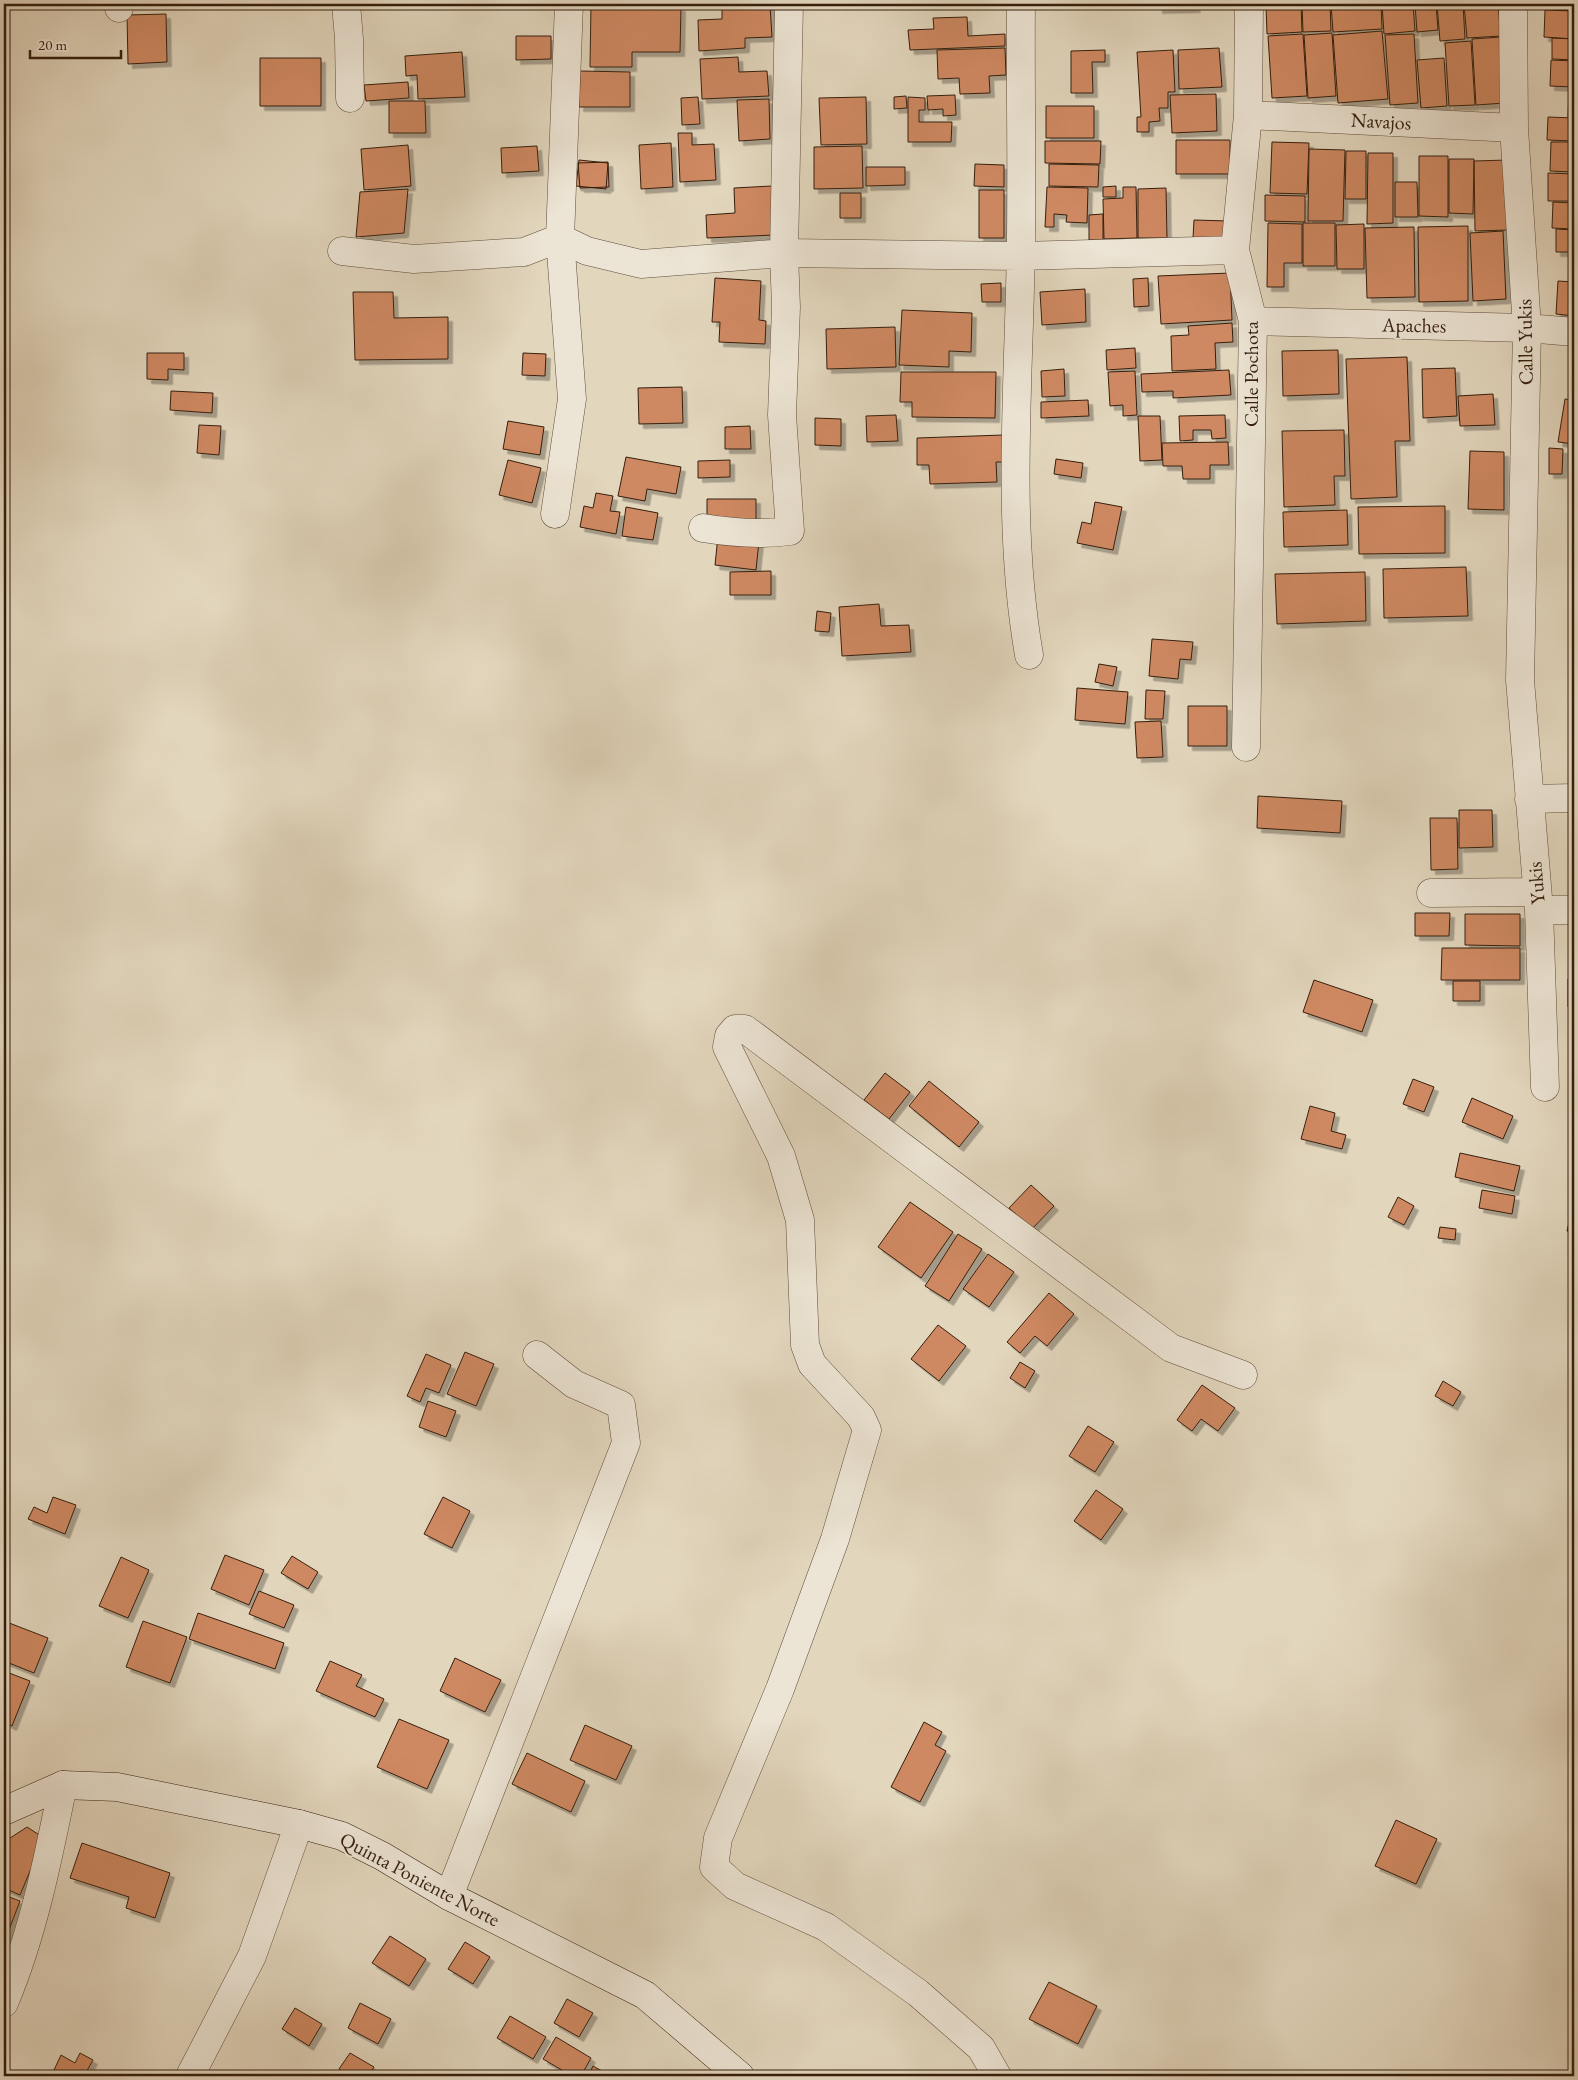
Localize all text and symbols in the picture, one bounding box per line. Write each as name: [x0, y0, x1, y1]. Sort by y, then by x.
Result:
scale bar: [30, 28, 121, 60]
text: 20 m: [38, 35, 67, 54]
street label: Navajos: [1350, 106, 1412, 136]
street label: Calle Yukis: [1511, 299, 1539, 385]
street label: Apaches: [1381, 311, 1446, 339]
street label: Calle Pochota: [1238, 321, 1264, 427]
street label: Yukis: [1521, 861, 1551, 905]
street label: Quinta Poniente Norte: [335, 1826, 505, 1932]

